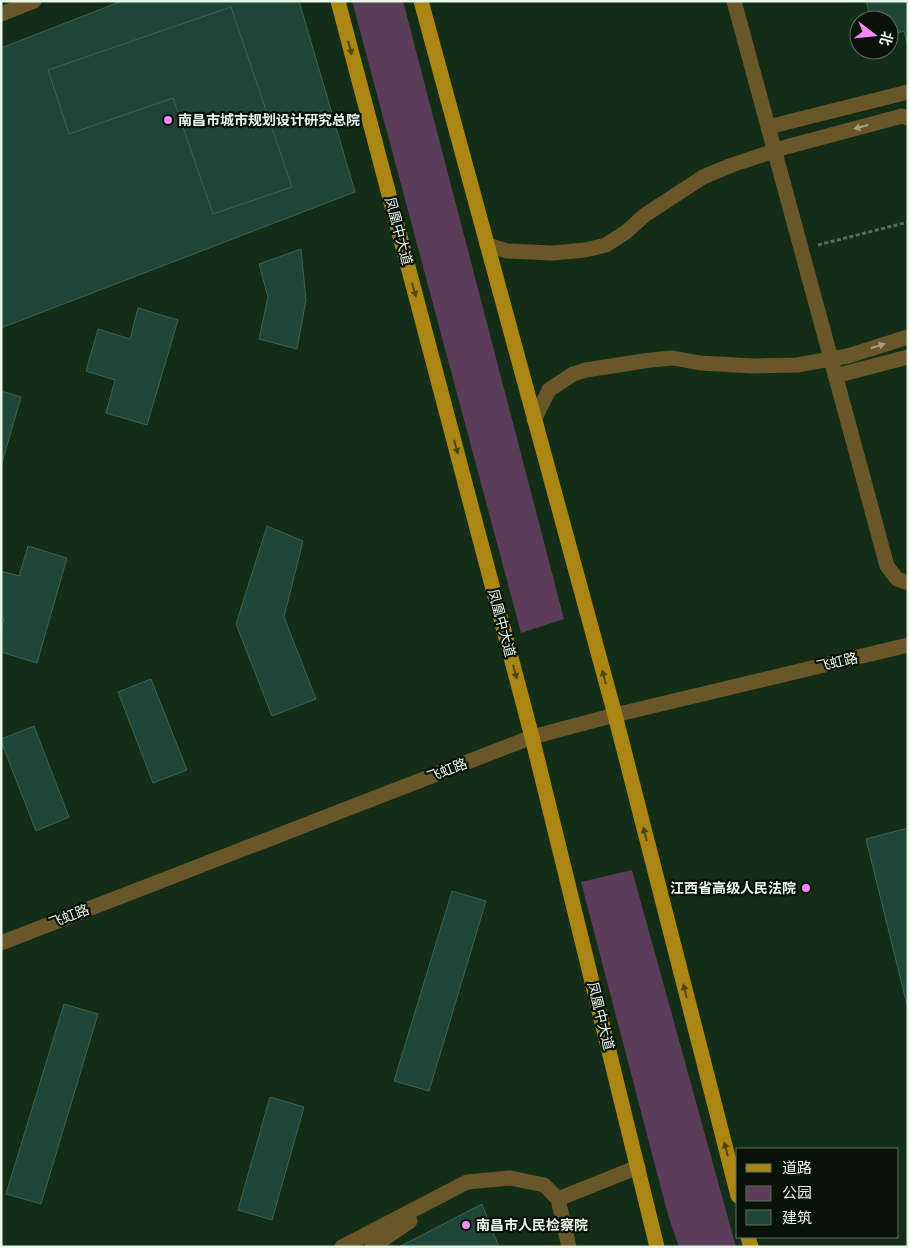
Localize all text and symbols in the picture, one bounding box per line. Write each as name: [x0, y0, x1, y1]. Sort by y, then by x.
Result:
north arrow: [849, 10, 899, 60]
text: 北: [876, 29, 896, 48]
one-way arrow: [347, 41, 355, 56]
place label: 南昌市城市规划设计研究总院: [178, 112, 360, 129]
marker: 南昌市城市规划设计研究总院: [162, 114, 174, 126]
one-way arrow: [853, 123, 868, 131]
street label: 凤凰中大道: [381, 195, 416, 267]
one-way arrow: [410, 283, 418, 298]
one-way arrow: [871, 342, 886, 350]
one-way arrow: [452, 440, 460, 455]
street label: 凤凰中大道: [484, 587, 519, 659]
street label: 飞虹路: [815, 649, 859, 675]
one-way arrow: [511, 664, 519, 680]
one-way arrow: [600, 669, 608, 684]
street label: 飞虹路: [425, 755, 470, 786]
one-way arrow: [641, 826, 649, 841]
place label: 江西省高级人民法院: [670, 880, 796, 897]
marker: 江西省高级人民法院: [800, 882, 812, 894]
street label: 飞虹路: [47, 901, 92, 932]
street label: 凤凰中大道: [584, 980, 617, 1052]
one-way arrow: [681, 984, 689, 999]
one-way arrow: [721, 1141, 729, 1156]
legend: [736, 1148, 899, 1238]
text: 道路: [782, 1159, 812, 1177]
text: 公园: [782, 1184, 812, 1202]
text: 建筑: [782, 1209, 812, 1227]
place label: 南昌市人民检察院: [476, 1217, 588, 1234]
marker: 南昌市人民检察院: [460, 1219, 472, 1231]

